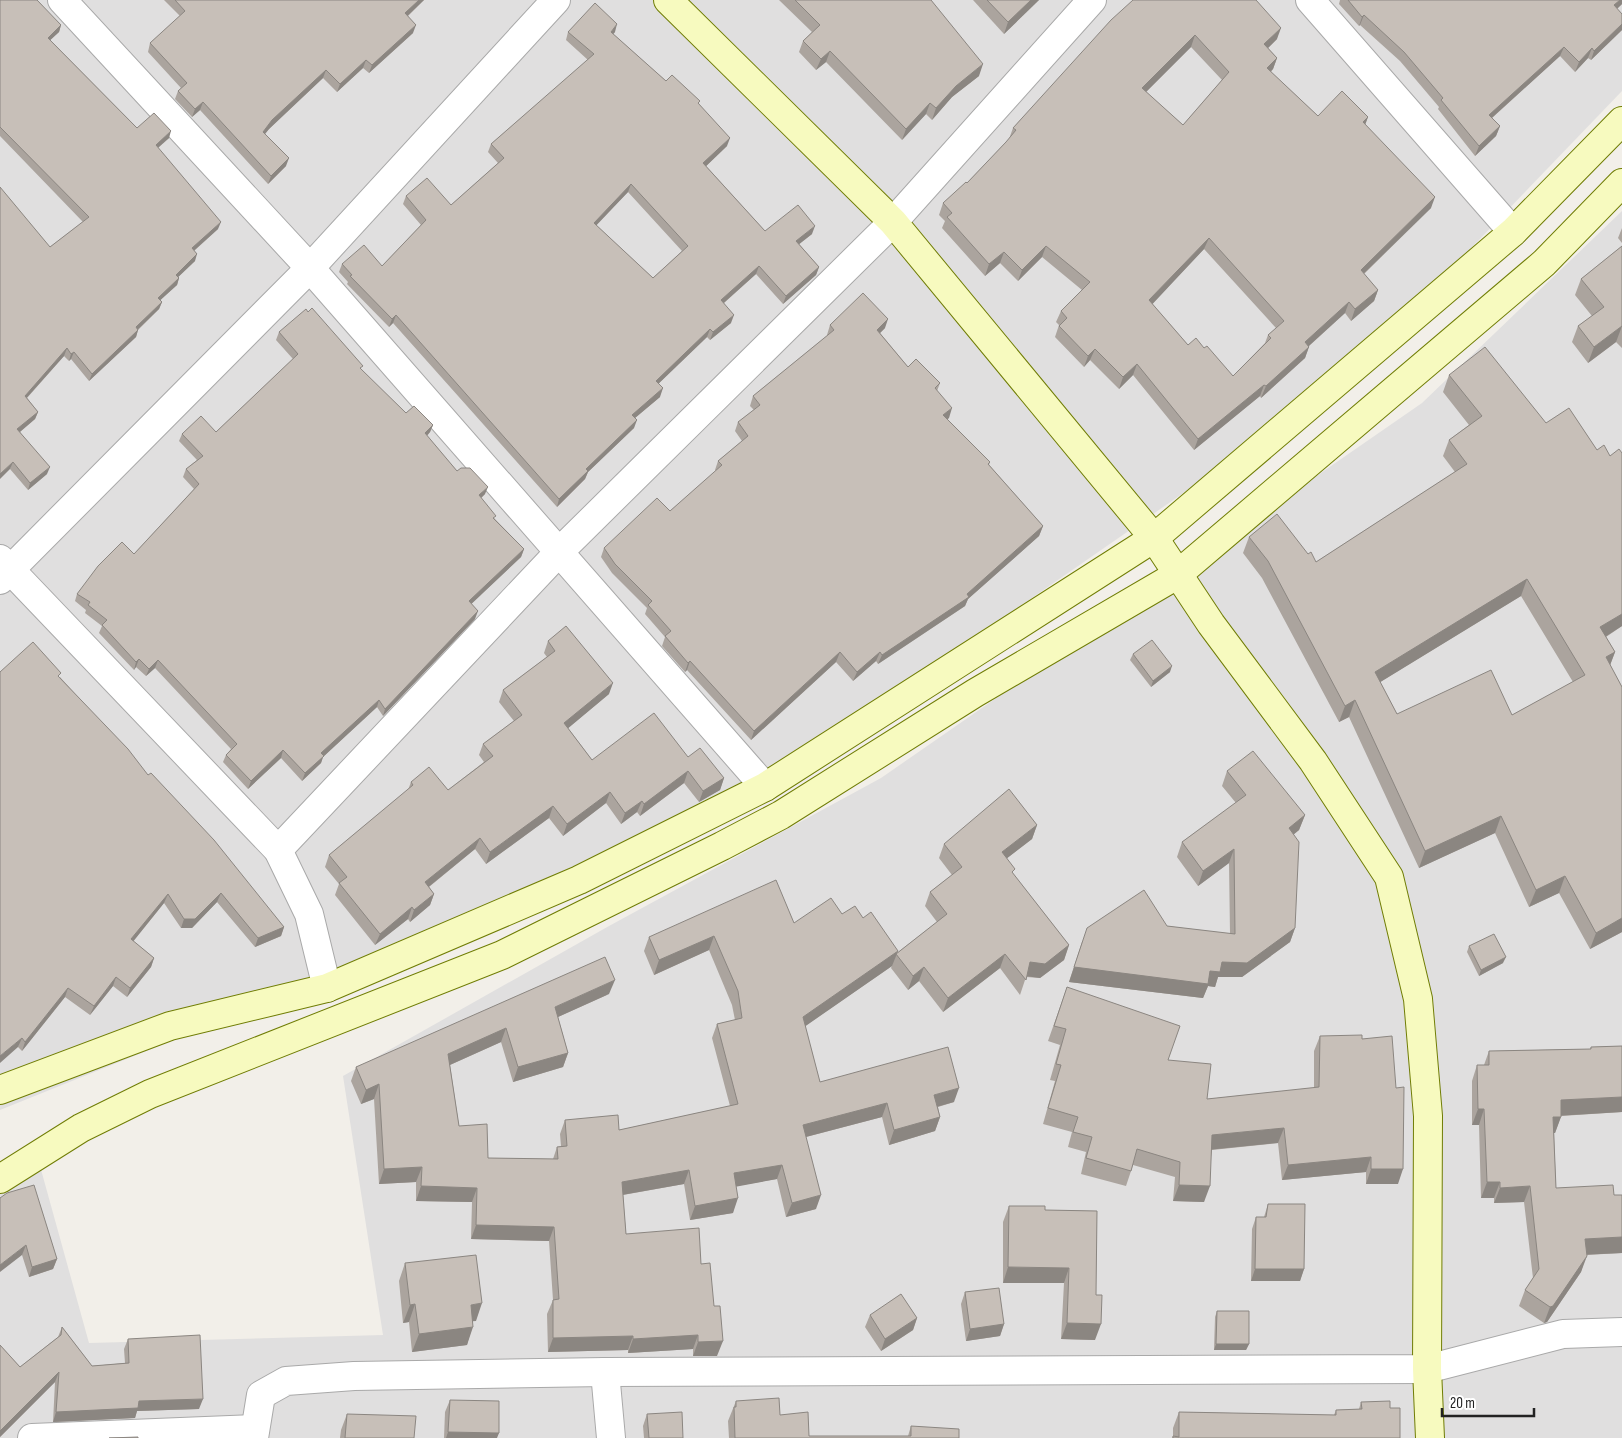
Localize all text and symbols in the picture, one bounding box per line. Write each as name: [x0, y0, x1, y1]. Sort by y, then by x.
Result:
scale bar: [1442, 1386, 1534, 1418]
text: 20 m: [1450, 1394, 1475, 1413]

